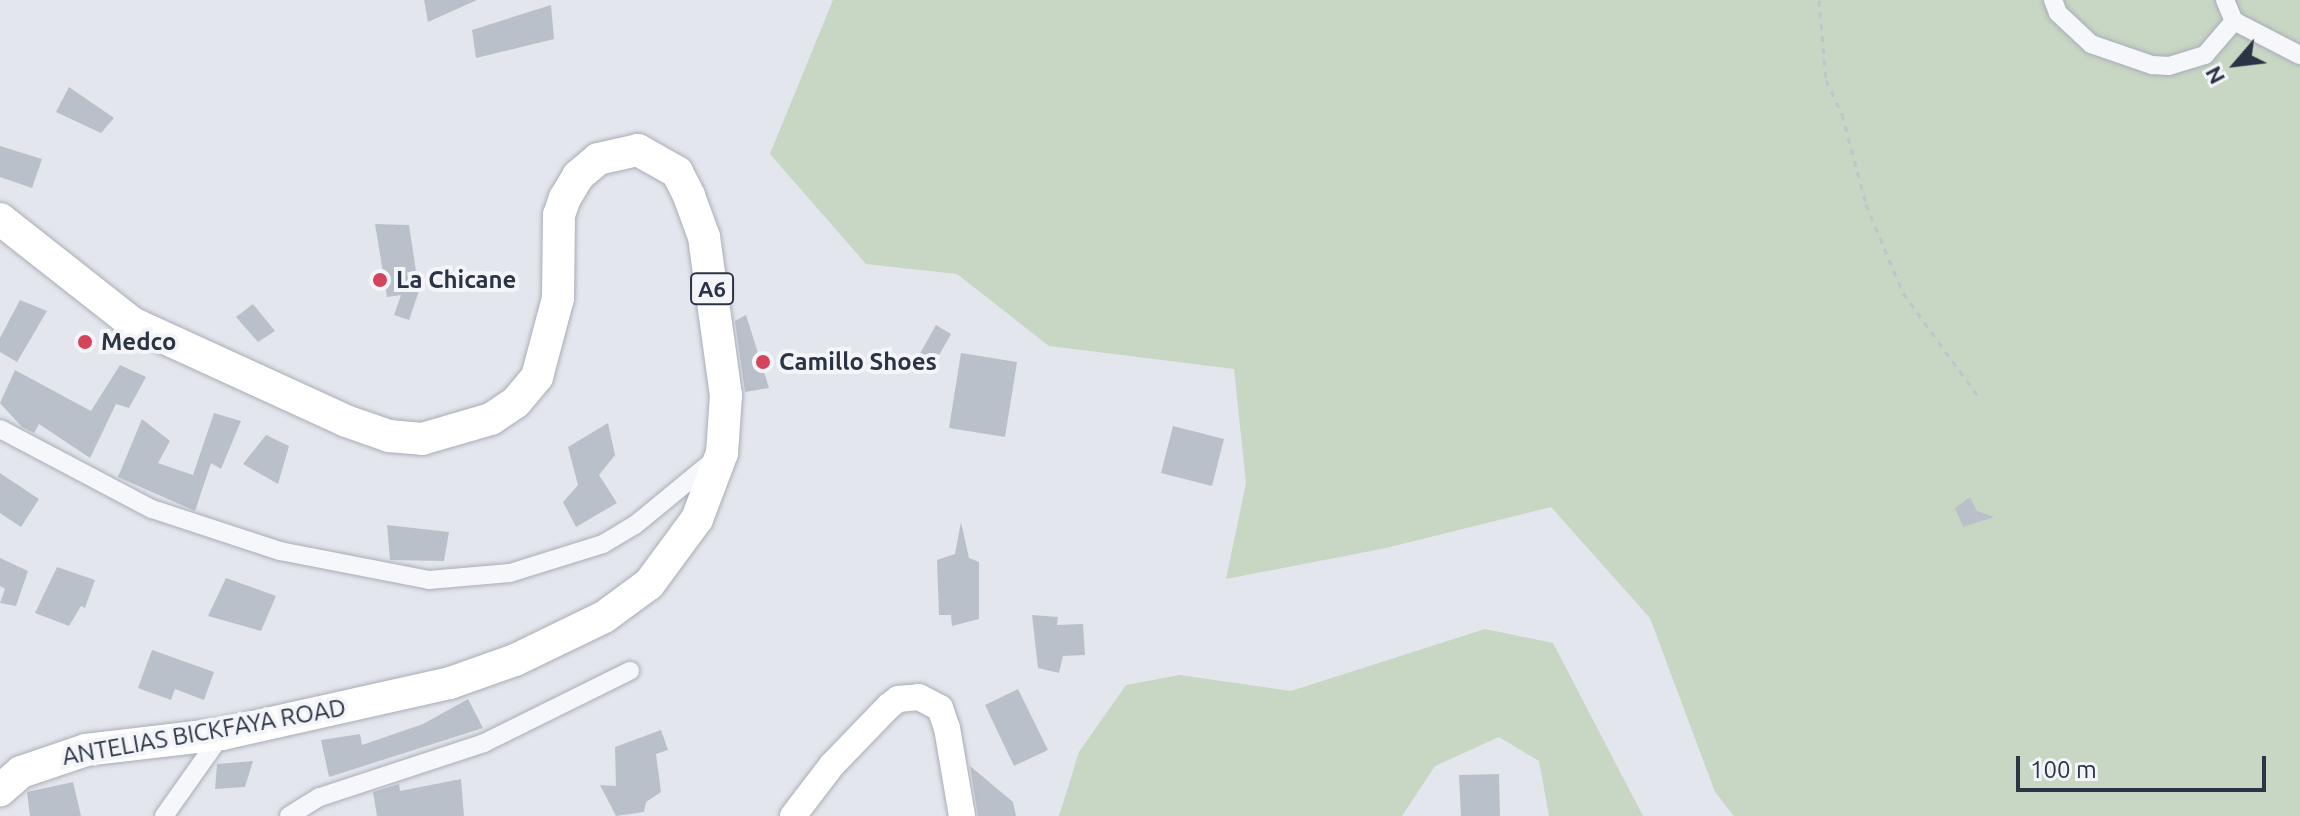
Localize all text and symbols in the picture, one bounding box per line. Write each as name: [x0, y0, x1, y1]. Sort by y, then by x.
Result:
north arrow: [2196, 24, 2276, 104]
text: N: [2199, 62, 2229, 89]
place label: La Chicane: [396, 266, 516, 294]
marker: La Chicane: [371, 271, 389, 289]
road number: A6: [690, 271, 734, 307]
place label: Medco: [101, 328, 176, 356]
marker: Medco: [76, 333, 94, 351]
place label: Camillo Shoes: [779, 348, 937, 376]
marker: Camillo Shoes: [754, 353, 772, 371]
street label: ANTELIAS BICKFAYA ROAD: [60, 693, 348, 771]
scale bar: [2020, 740, 2270, 790]
text: 100 m: [2030, 756, 2097, 783]

